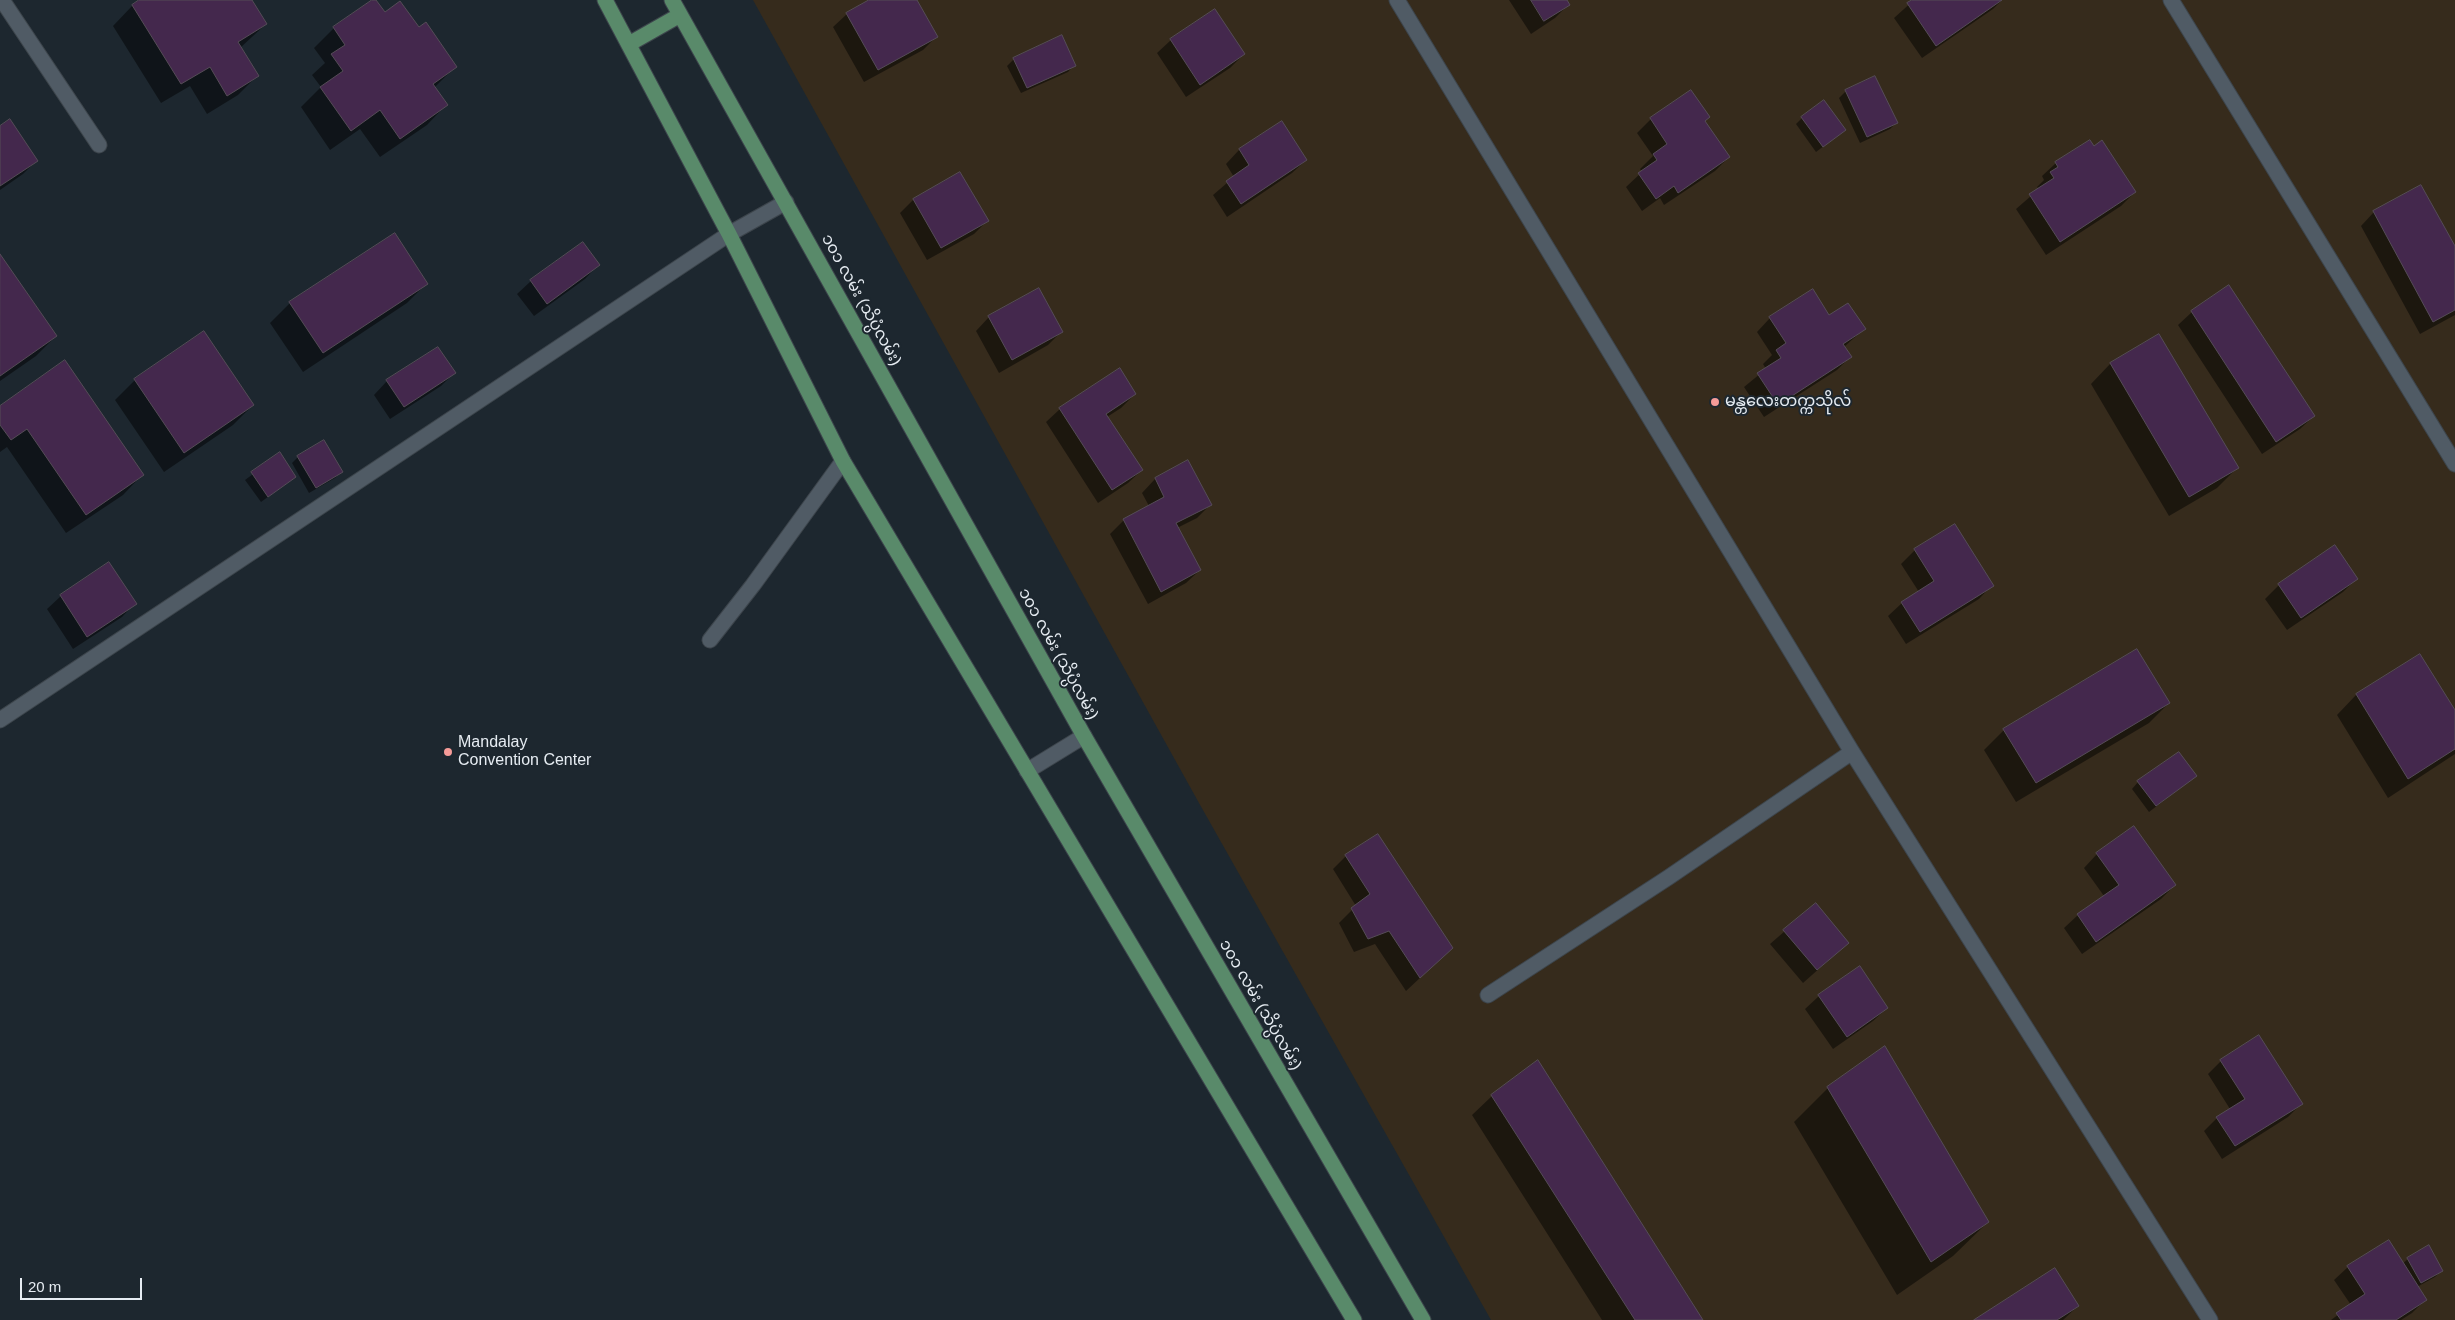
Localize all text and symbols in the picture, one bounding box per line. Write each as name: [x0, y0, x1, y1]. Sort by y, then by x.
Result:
street label: ၁၀၁ လမ်း (သိပ္ပံလမ်း): [817, 231, 905, 369]
place label: မန္တလေးတက္ကသိုလ်: [1725, 392, 1851, 412]
marker: မန္တလေးတက္ကသိုလ်: [1709, 396, 1721, 408]
street label: ၁၀၁ လမ်း (သိပ္ပံလမ်း): [1014, 585, 1102, 723]
place label: Mandalay Convention Center: [458, 733, 591, 771]
marker: Mandalay Convention Center: [442, 746, 454, 758]
street label: ၁၀၁ လမ်း (သိပ္ပံလမ်း): [1215, 936, 1305, 1074]
scale bar: [22, 1268, 145, 1300]
text: 20 m: [28, 1278, 61, 1295]

